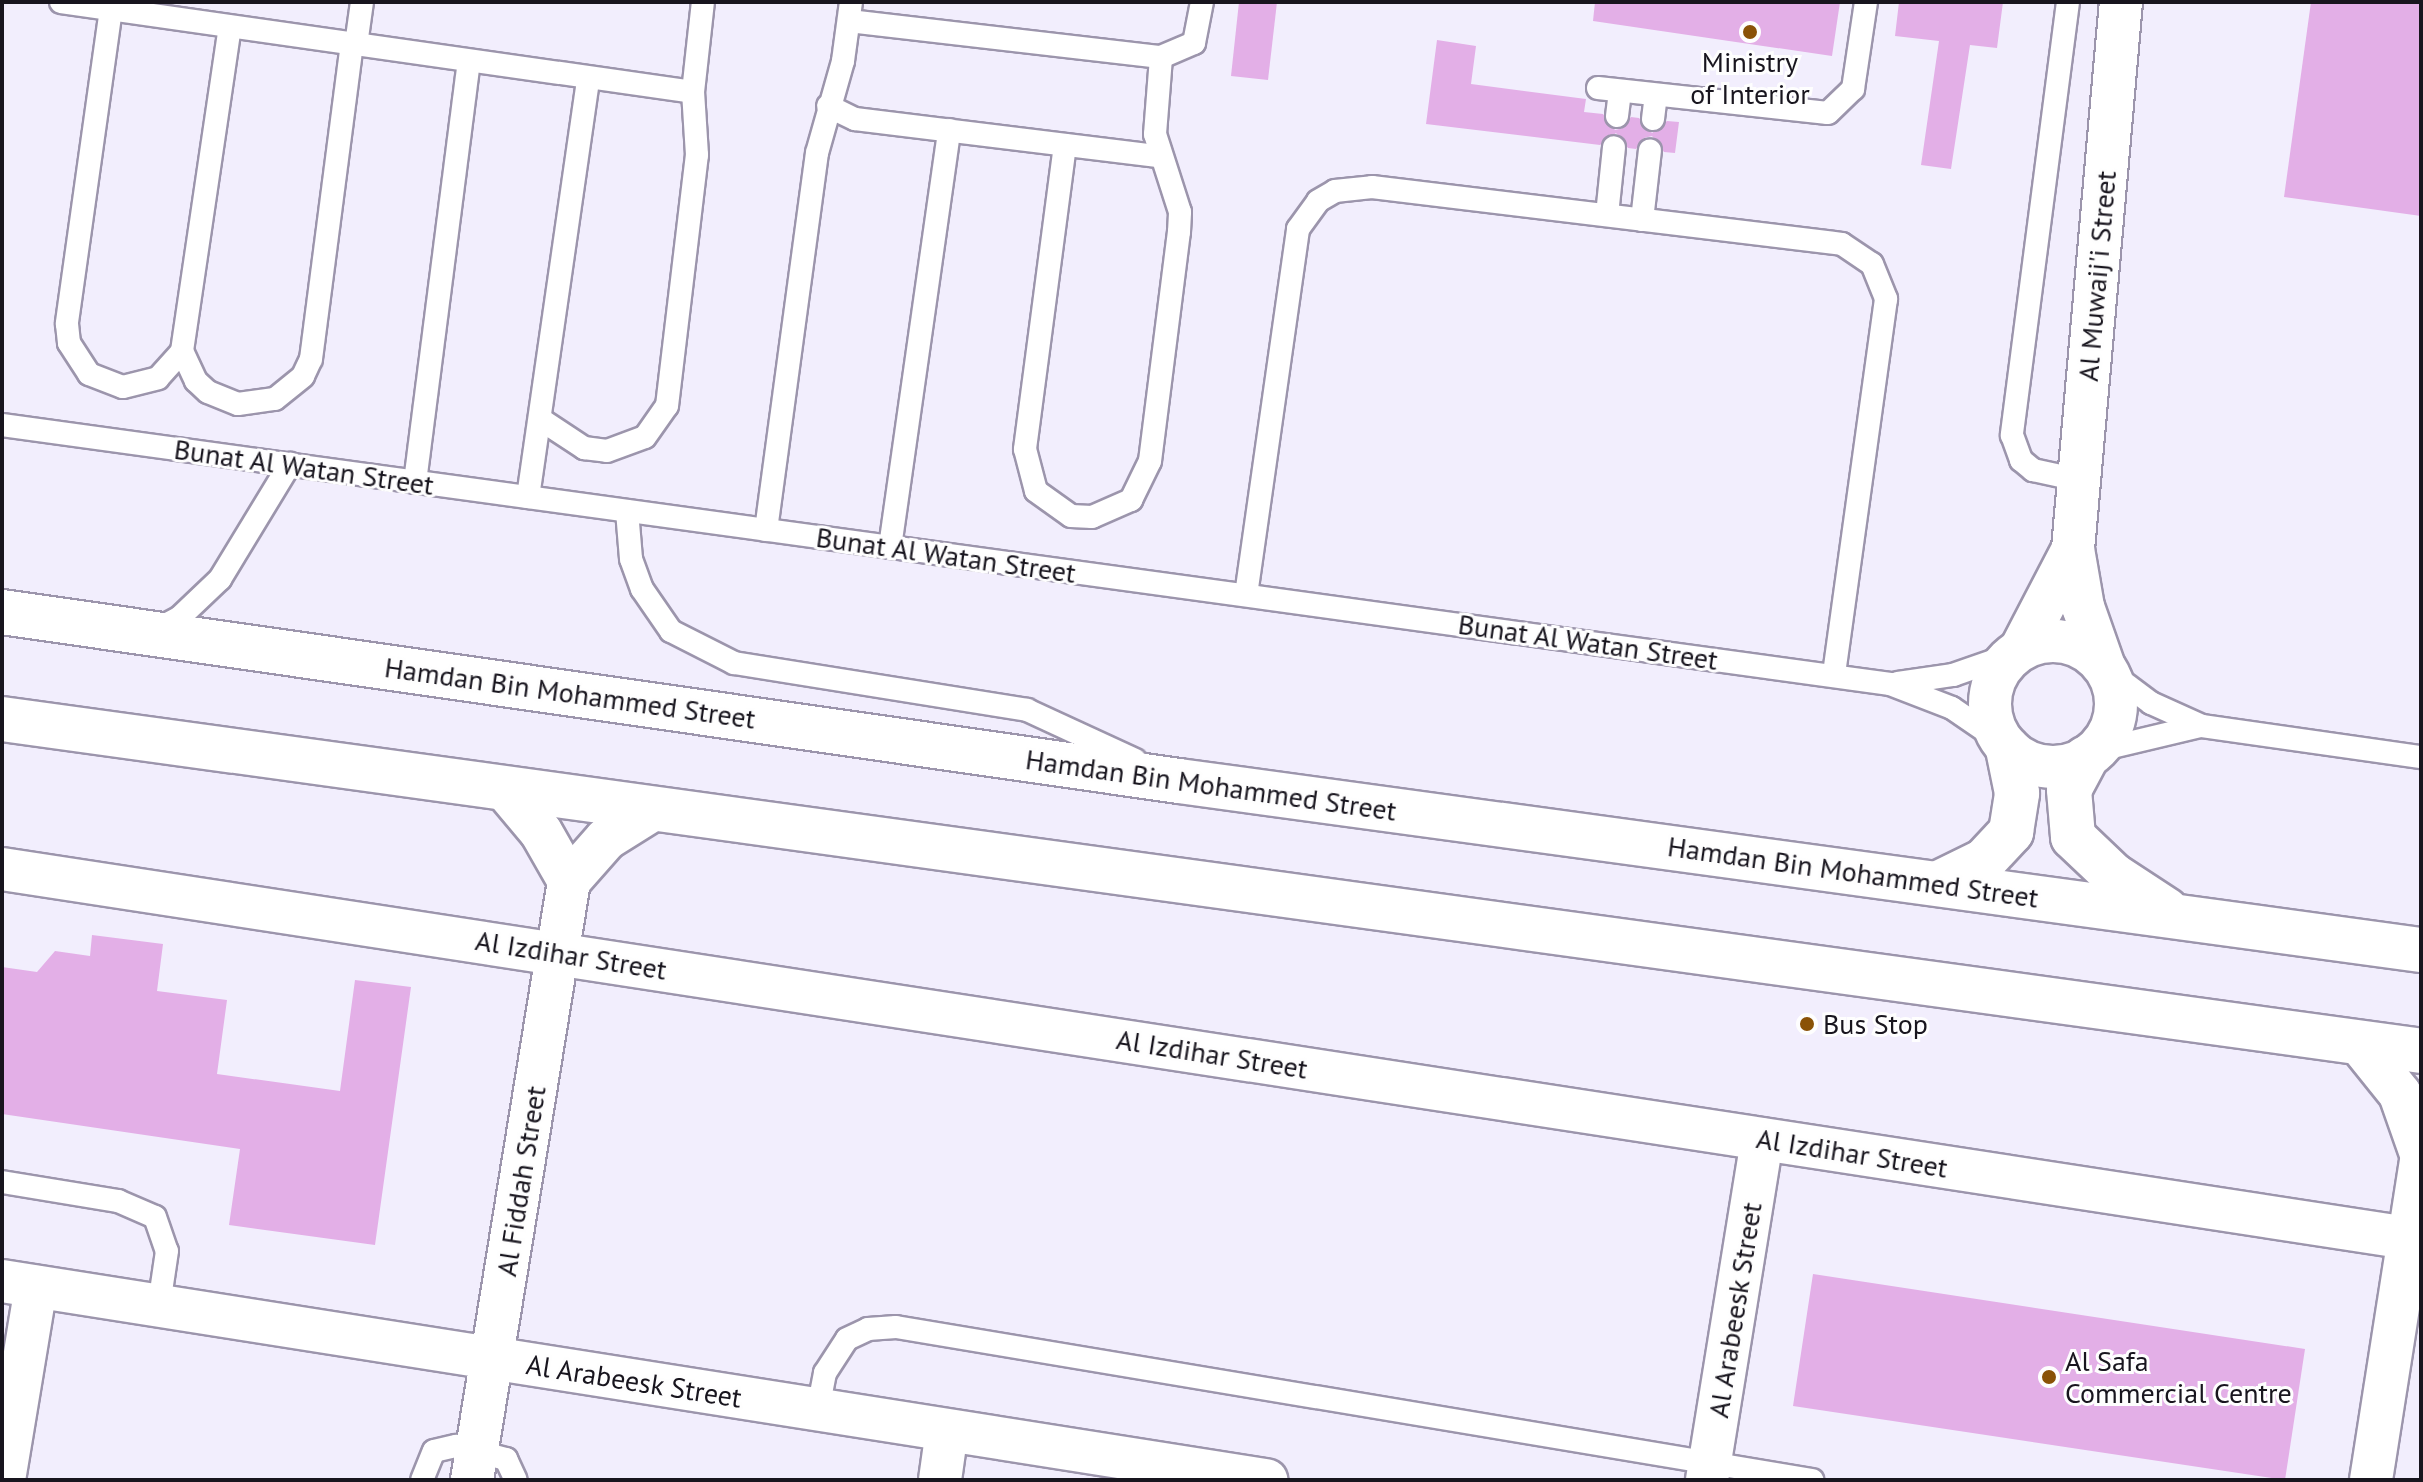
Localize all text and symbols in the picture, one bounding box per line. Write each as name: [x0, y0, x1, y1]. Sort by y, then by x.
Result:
marker: Ministry of Interior: [1741, 23, 1759, 41]
place label: Ministry of Interior: [1690, 45, 1810, 111]
street label: Al Muwaij'i Street: [2071, 169, 2123, 383]
street label: Bunat Al Watan Street: [171, 432, 437, 502]
street label: Bunat Al Watan Street: [813, 520, 1079, 590]
street label: Bunat Al Watan Street: [1455, 607, 1721, 677]
street label: Hamdan Bin Mohammed Street: [383, 650, 757, 736]
street label: Hamdan Bin Mohammed Street: [1024, 742, 1398, 828]
street label: Hamdan Bin Mohammed Street: [1666, 829, 2040, 915]
street label: Al Izdihar Street: [473, 923, 669, 987]
place label: Bus Stop: [1823, 1007, 1928, 1041]
marker: Bus Stop: [1798, 1015, 1816, 1033]
street label: Al Izdihar Street: [1114, 1022, 1310, 1086]
street label: Al Fiddah Street: [489, 1083, 553, 1279]
street label: Al Izdihar Street: [1754, 1121, 1950, 1185]
street label: Al Arabeesk Street: [1701, 1199, 1769, 1421]
place label: Al Safa Commercial Centre: [2065, 1344, 2292, 1410]
street label: Al Arabeesk Street: [523, 1347, 745, 1415]
marker: Al Safa Commercial Centre: [2040, 1368, 2058, 1386]

